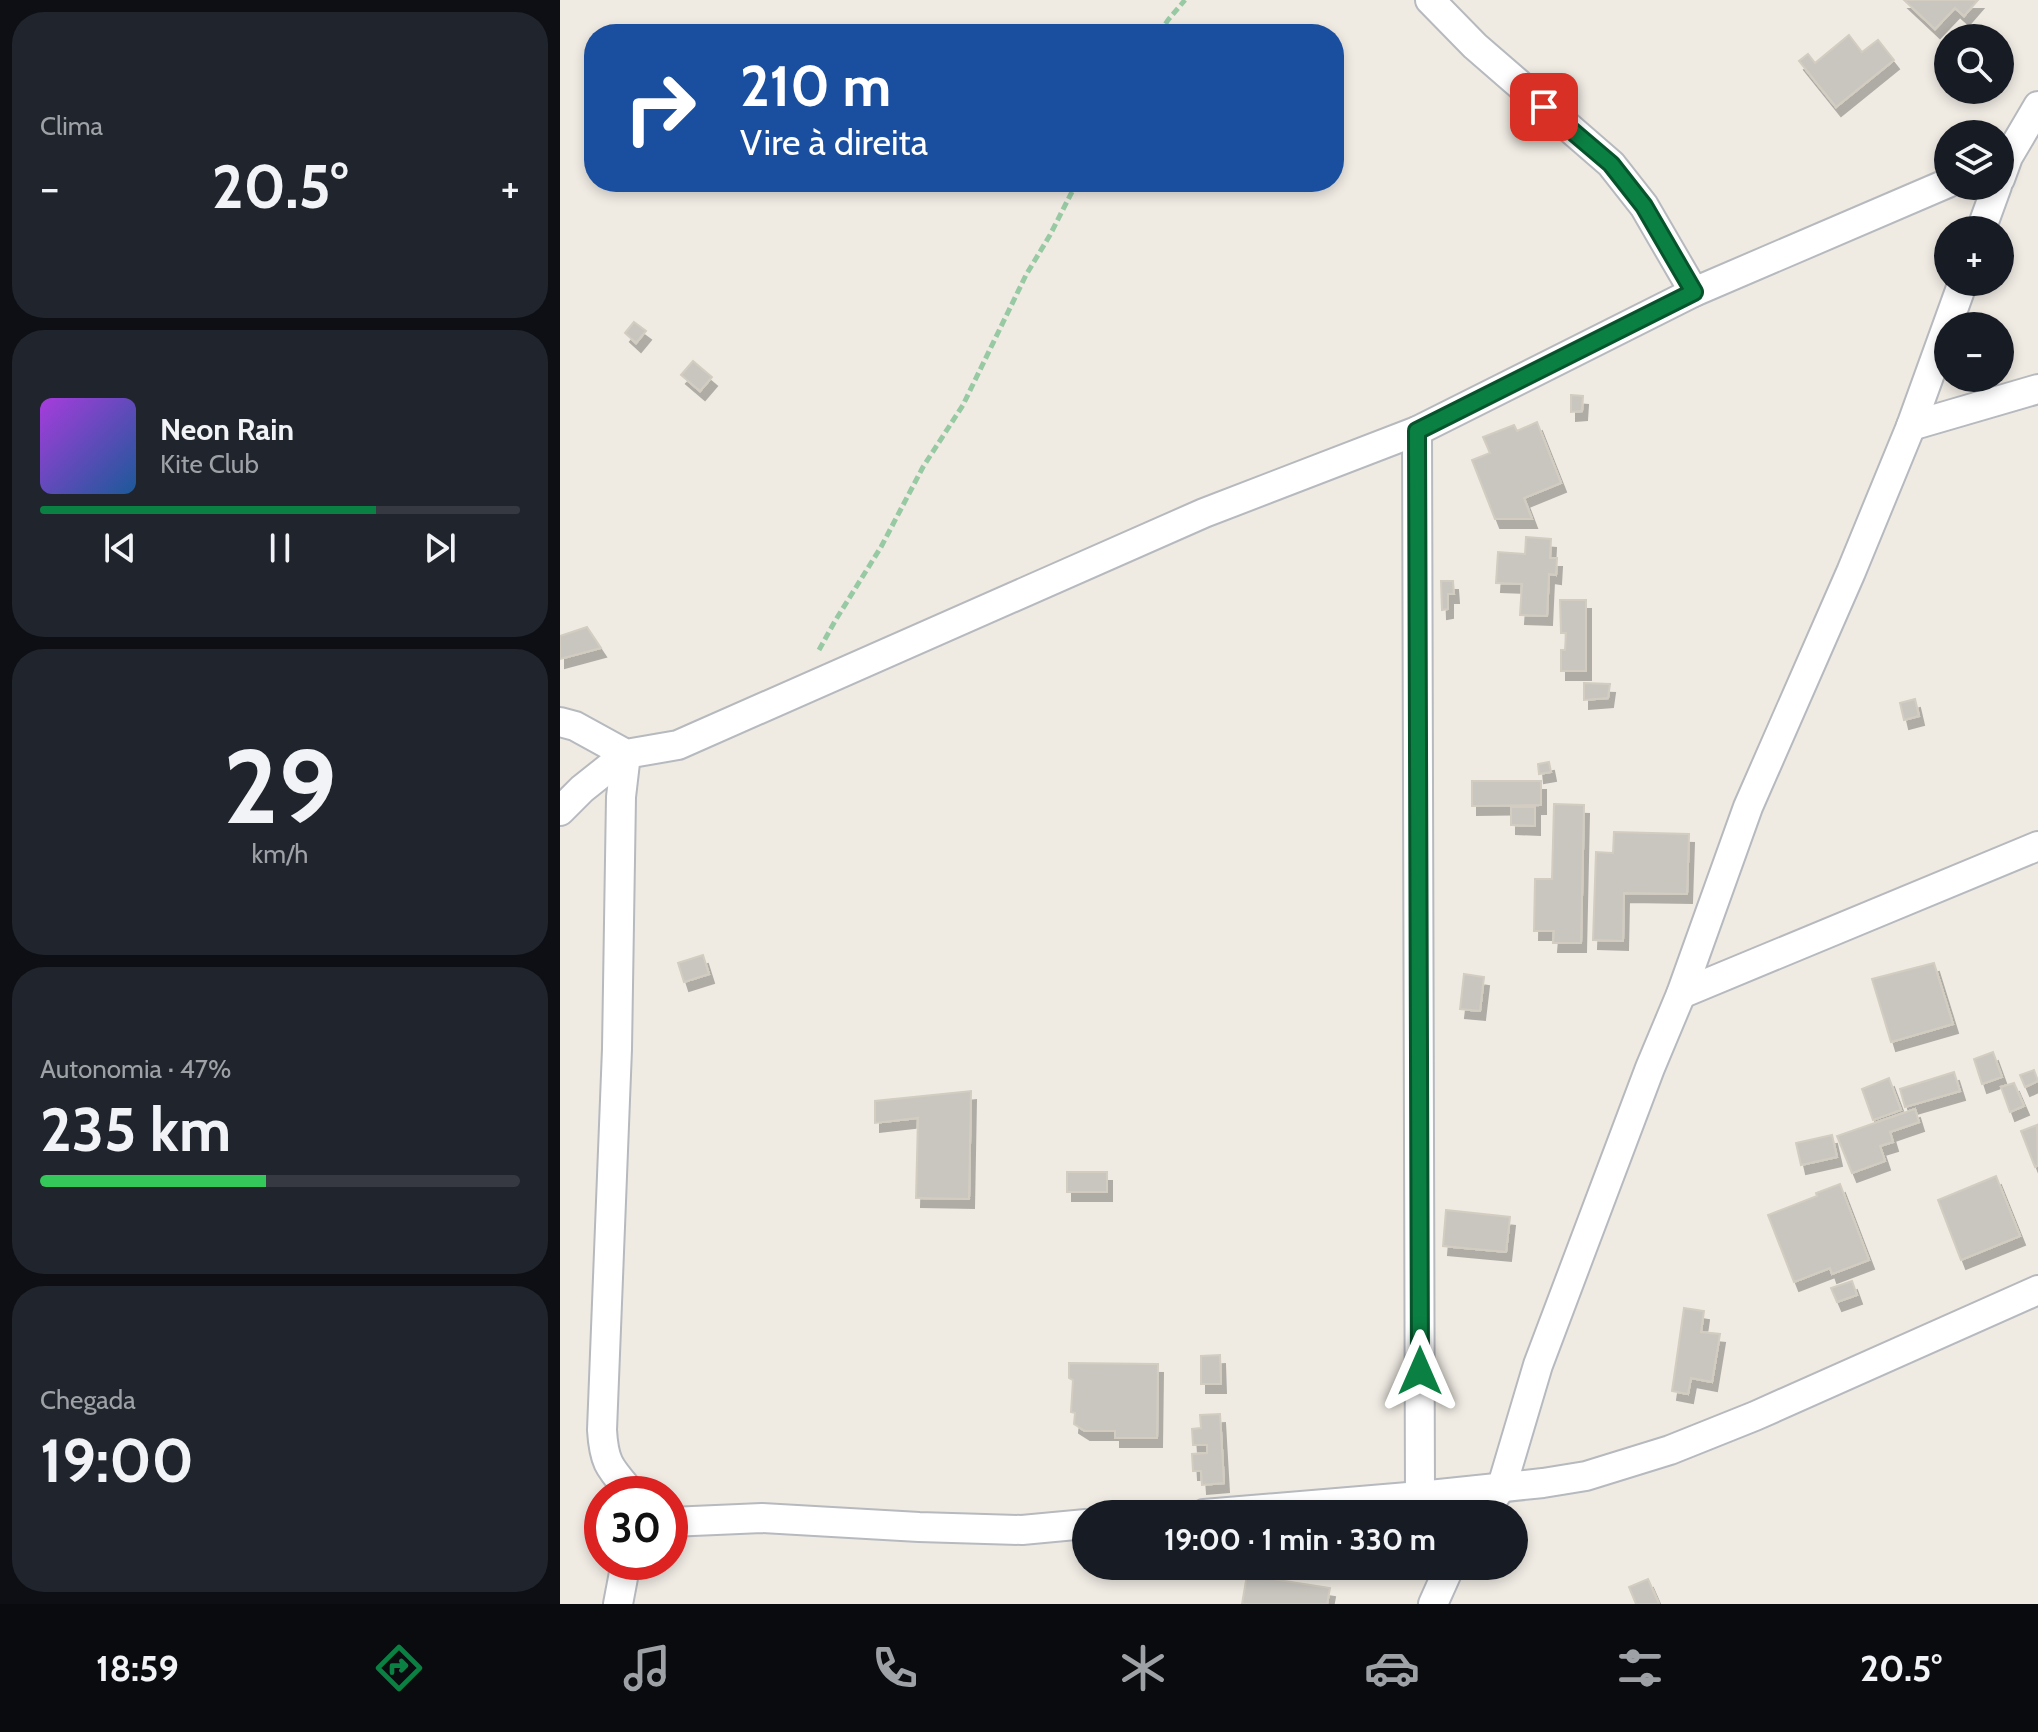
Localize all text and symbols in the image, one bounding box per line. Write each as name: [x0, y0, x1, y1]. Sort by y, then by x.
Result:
map controls: [1934, 24, 2014, 392]
button: search: [1934, 24, 2014, 104]
text: 210 m: [740, 52, 891, 120]
icon: right: [608, 56, 712, 160]
pin: [1510, 73, 1578, 141]
icon: arrive: [1522, 85, 1566, 129]
text: Clima: [40, 110, 103, 142]
text: Vire à direita: [740, 120, 928, 164]
button: layers: [1934, 120, 2014, 200]
text: 20.5°: [212, 150, 348, 223]
text: −: [40, 161, 59, 214]
text: +: [501, 161, 520, 214]
button: +: [1934, 216, 2014, 296]
button: −: [1934, 312, 2014, 392]
text: Neon Rain: [160, 411, 294, 448]
text: Kite Club: [160, 448, 259, 480]
icon: previous: [98, 526, 142, 570]
icon: pause: [258, 526, 302, 570]
icon: next: [418, 526, 462, 570]
text: 29: [223, 723, 337, 849]
text: km/h: [252, 838, 308, 870]
text: Autonomia · 47%: [40, 1053, 231, 1085]
text: 235 km: [40, 1093, 231, 1166]
position arrow: [1378, 1329, 1462, 1413]
text: Chegada: [40, 1384, 136, 1416]
text: 19:00: [40, 1424, 194, 1497]
speed limit sign: 30: [584, 1476, 688, 1580]
text: 19:00 · 1 min · 330 m: [1164, 1521, 1436, 1558]
icon: directions: [371, 1640, 427, 1696]
icon: music: [619, 1640, 675, 1696]
icon: phone: [867, 1640, 923, 1696]
icon: climate: [1115, 1640, 1171, 1696]
icon: car: [1364, 1640, 1420, 1696]
icon: filters: [1612, 1640, 1668, 1696]
text: 18:59: [96, 1646, 179, 1690]
text: 20.5°: [1860, 1646, 1942, 1690]

